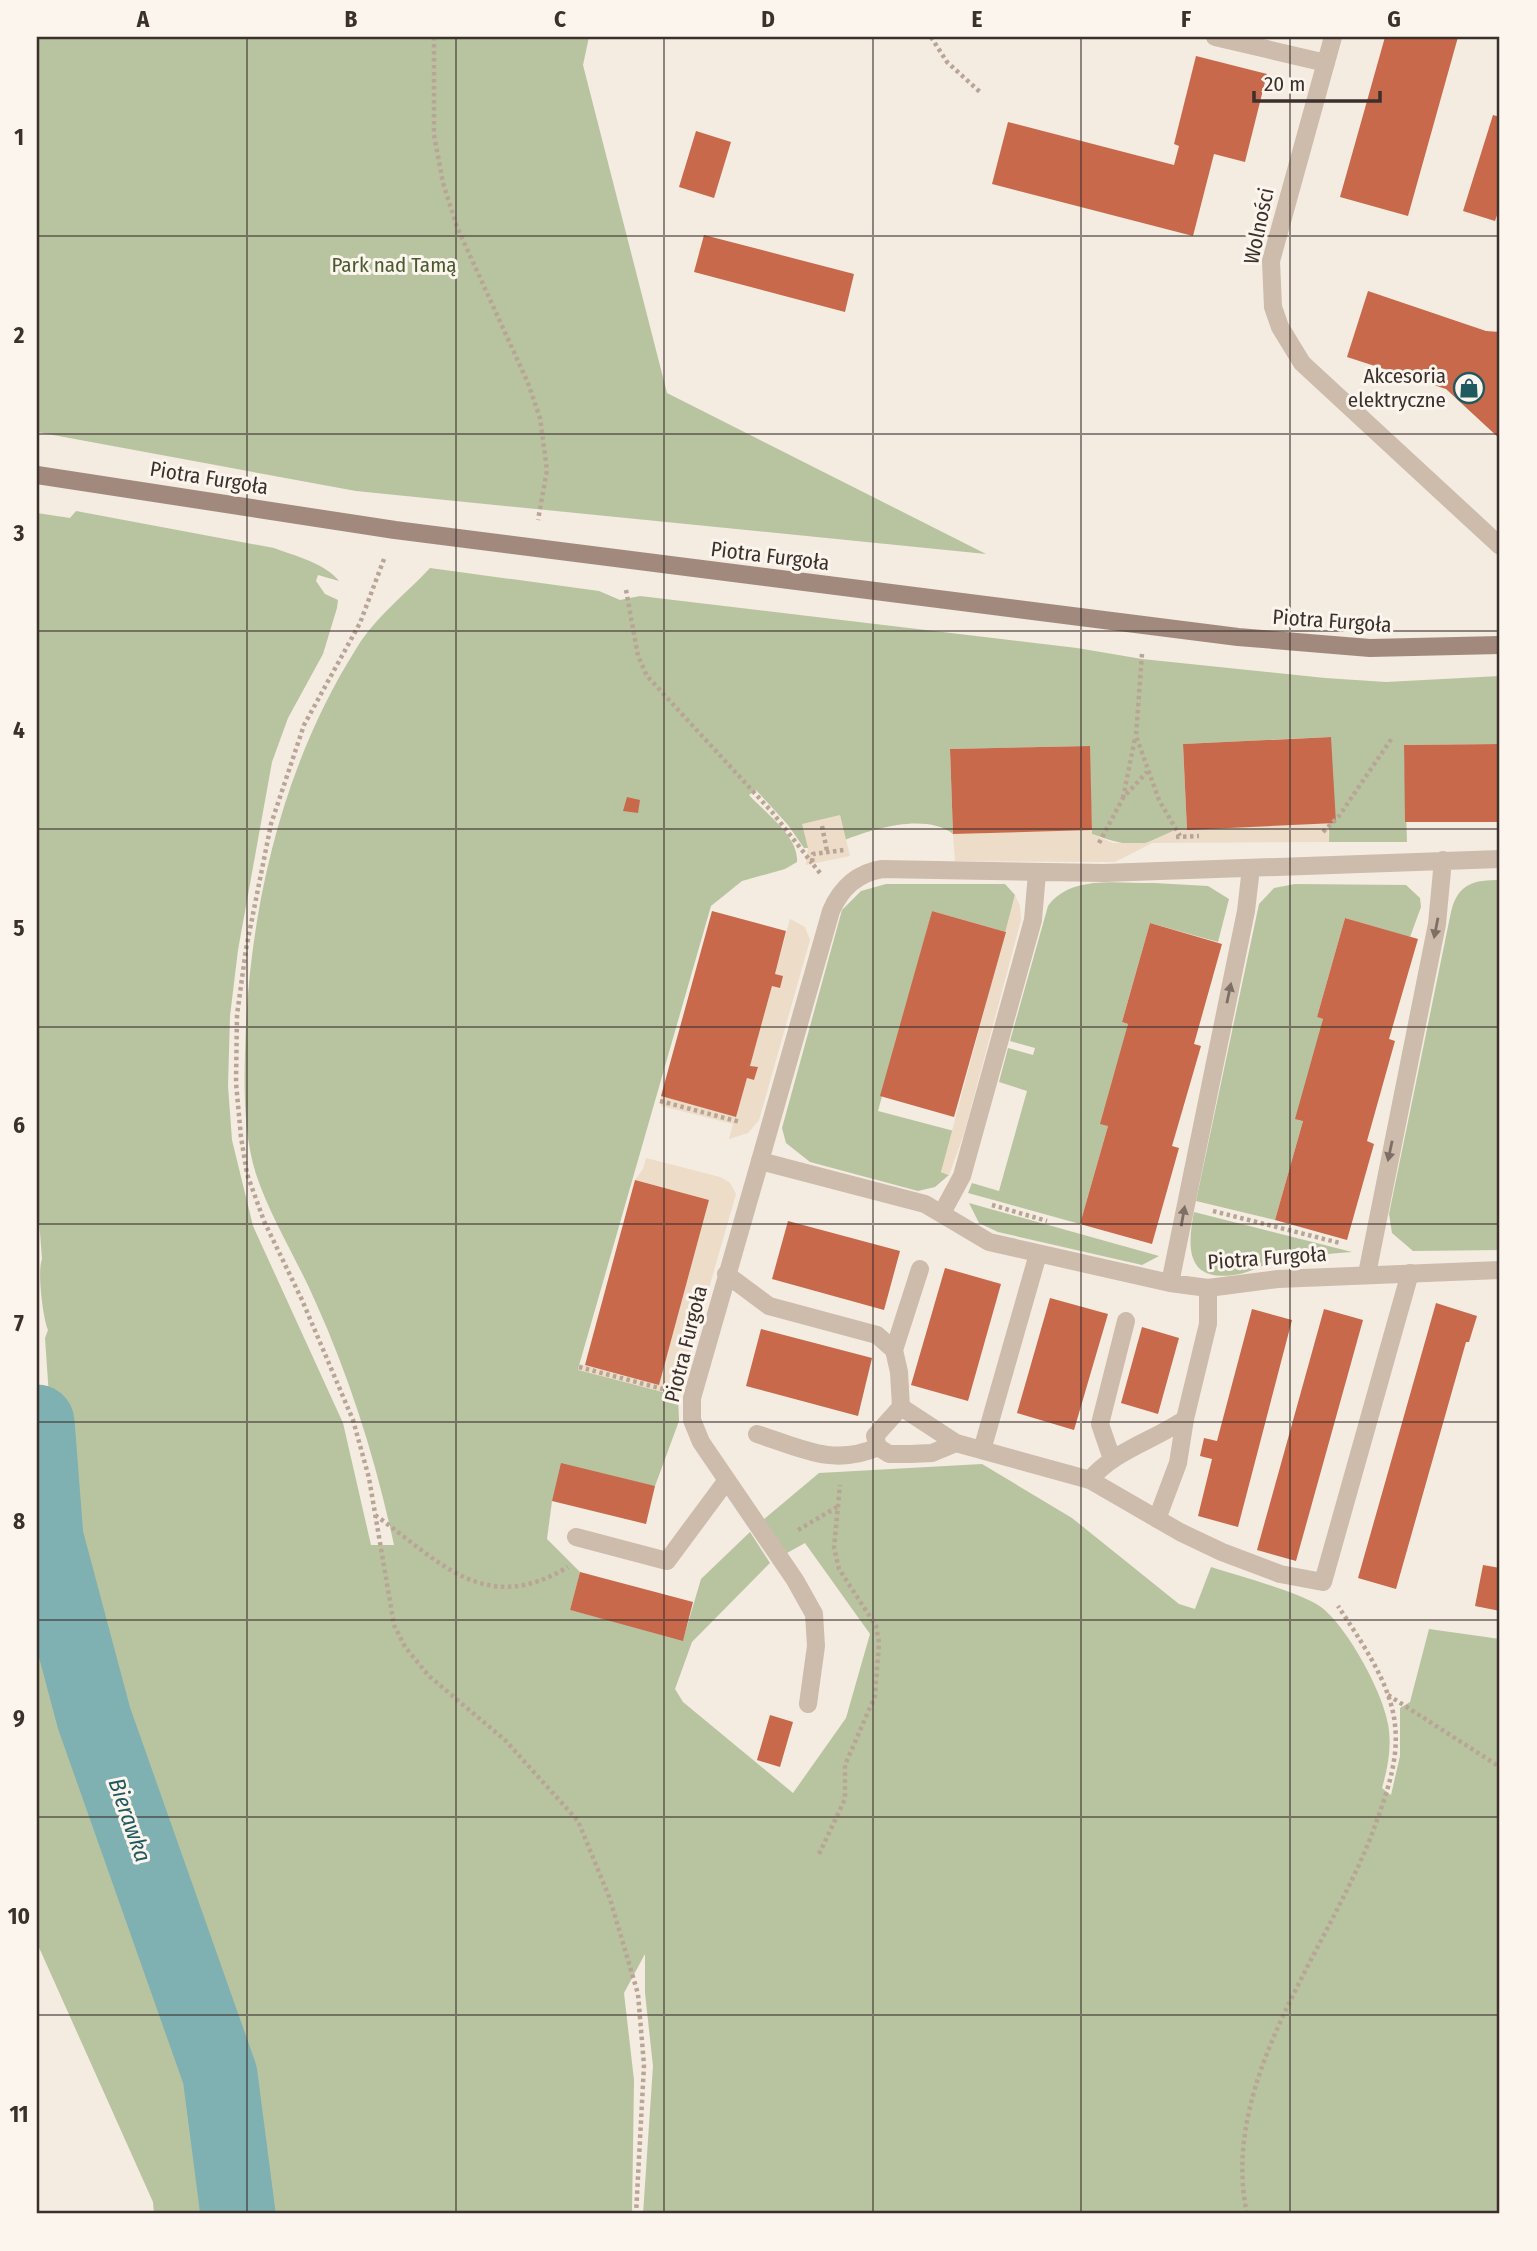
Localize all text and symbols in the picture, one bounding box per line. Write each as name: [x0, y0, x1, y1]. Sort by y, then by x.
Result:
text: A: [136, 5, 150, 33]
text: B: [345, 5, 358, 33]
text: C: [554, 5, 566, 33]
text: D: [761, 5, 775, 33]
text: E: [972, 5, 983, 33]
text: F: [1181, 5, 1191, 33]
text: G: [1387, 5, 1401, 33]
scale bar: [1254, 60, 1380, 104]
text: 20 m: [1264, 71, 1305, 97]
text: 1: [14, 123, 24, 151]
street label: Wolności: [1238, 185, 1280, 267]
park label: Park nad Tamą: [331, 252, 457, 278]
text: 2: [13, 321, 25, 349]
place label: Akcesoria elektryczne: [1348, 363, 1446, 413]
shop icon: Akcesoria elektryczne: [1452, 371, 1486, 405]
street label: Piotra Furgoła: [148, 456, 270, 500]
text: 3: [13, 519, 25, 547]
street label: Piotra Furgoła: [709, 536, 831, 576]
street label: Piotra Furgoła: [1272, 604, 1392, 638]
text: 4: [13, 716, 25, 744]
text: 5: [13, 914, 25, 942]
one-way arrow: [1430, 917, 1441, 939]
one-way arrow: [1223, 982, 1234, 1004]
text: 6: [13, 1111, 25, 1139]
one-way arrow: [1385, 1140, 1396, 1162]
one-way arrow: [1178, 1205, 1189, 1227]
street label: Piotra Furgoła: [1207, 1241, 1327, 1275]
street label: Piotra Furgoła: [659, 1283, 713, 1405]
text: 7: [14, 1309, 24, 1337]
text: 8: [13, 1507, 25, 1535]
text: 9: [13, 1704, 25, 1732]
water label: Bierawka: [103, 1774, 157, 1866]
text: 10: [8, 1902, 30, 1930]
text: 11: [9, 2100, 29, 2128]

